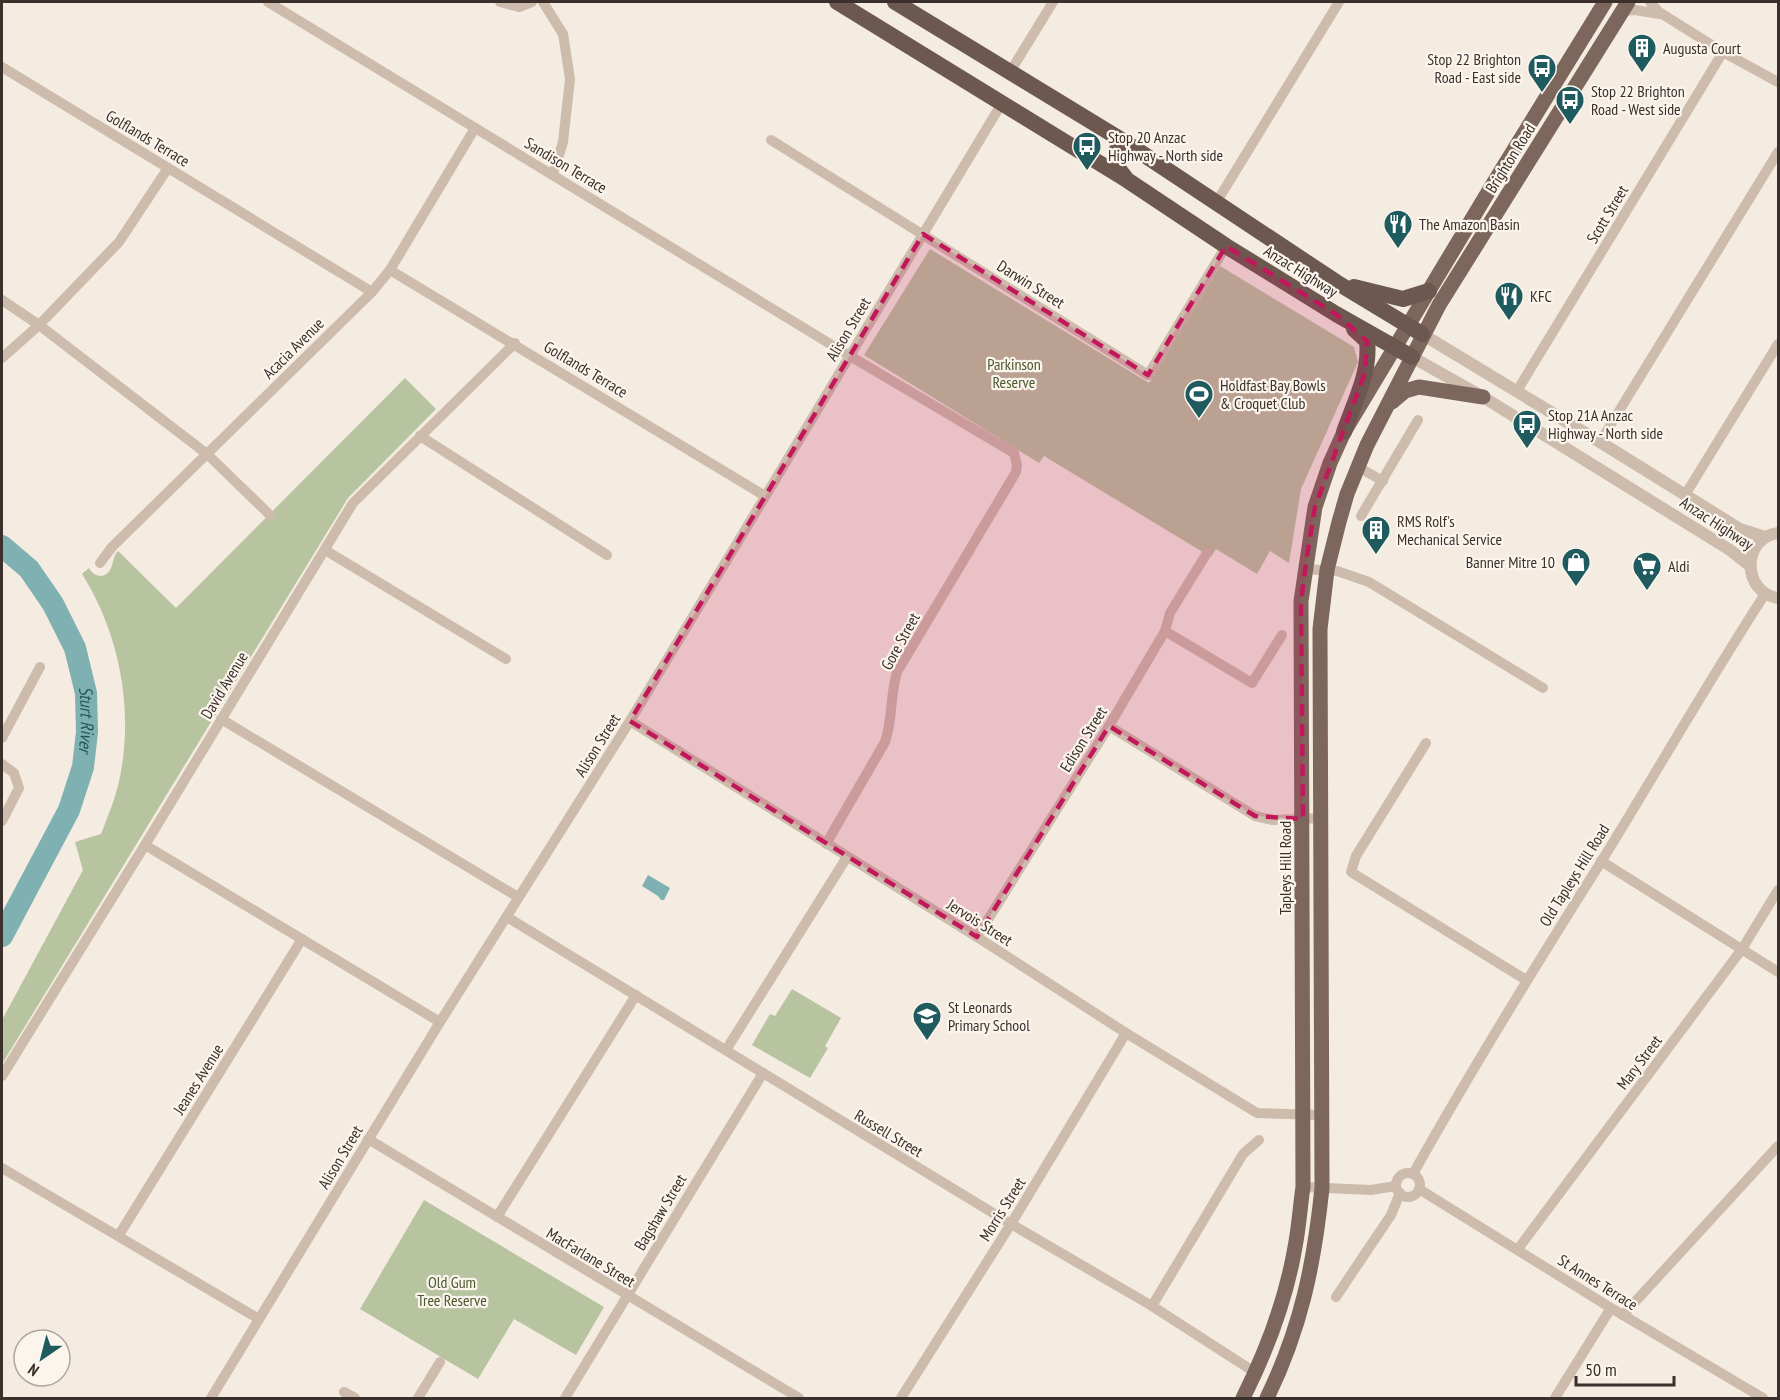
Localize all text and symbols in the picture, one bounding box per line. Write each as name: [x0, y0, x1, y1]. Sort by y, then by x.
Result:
building icon: Augusta Court: [1626, 32, 1658, 74]
place label: Augusta Court: [1663, 38, 1741, 58]
place label: Stop 22 Brighton Road - East side: [1427, 49, 1521, 87]
bus stop icon: Stop 22 Brighton Road - East side: [1526, 52, 1558, 94]
place label: Stop 22 Brighton Road - West side: [1591, 81, 1685, 119]
bus stop icon: Stop 22 Brighton Road - West side: [1554, 84, 1586, 126]
street label: Golflands Terrace: [103, 105, 193, 171]
street label: Brighton Road: [1481, 119, 1539, 196]
place label: Stop 20 Anzac Highway - North side: [1108, 127, 1223, 165]
bus stop icon: Stop 20 Anzac Highway - North side: [1071, 130, 1103, 172]
street label: Sandison Terrace: [521, 133, 611, 197]
street label: Scott Street: [1582, 181, 1632, 247]
restaurant icon: The Amazon Basin: [1382, 208, 1414, 250]
place label: The Amazon Basin: [1419, 214, 1520, 234]
street label: Anzac Highway: [1260, 240, 1342, 302]
street label: Darwin Street: [994, 255, 1069, 313]
restaurant icon: KFC: [1493, 280, 1525, 322]
place label: KFC: [1530, 286, 1552, 306]
street label: Alison Street: [821, 293, 875, 364]
street label: Acacia Avenue: [258, 313, 328, 383]
street label: Golflands Terrace: [541, 336, 631, 402]
park label: Parkinson Reserve: [987, 354, 1041, 392]
place label: Holdfast Bay Bowls & Croquet Club: [1220, 375, 1326, 413]
sports icon: Holdfast Bay Bowls & Croquet Club: [1183, 378, 1215, 420]
place label: Stop 21A Anzac Highway - North side: [1548, 405, 1663, 443]
bus stop icon: Stop 21A Anzac Highway - North side: [1511, 408, 1543, 450]
street label: Anzac Highway: [1677, 492, 1757, 554]
place label: RMS Rolf's Mechanical Service: [1397, 511, 1502, 549]
building icon: RMS Rolf's Mechanical Service: [1360, 514, 1392, 556]
shop icon: Banner Mitre 10: [1560, 546, 1592, 588]
supermarket icon: Aldi: [1631, 550, 1663, 592]
place label: Banner Mitre 10: [1466, 552, 1555, 572]
place label: Aldi: [1668, 556, 1690, 576]
street label: Gore Street: [876, 608, 924, 673]
street label: David Avenue: [196, 648, 252, 722]
water label: Sturt River: [73, 684, 99, 757]
street label: Edison Street: [1055, 702, 1111, 775]
street label: Alison Street: [570, 709, 625, 780]
street label: Old Tapleys Hill Road: [1535, 820, 1613, 930]
street label: Tapleys Hill Road: [1275, 821, 1295, 915]
street label: Jervois Street: [943, 894, 1017, 950]
place label: St Leonards Primary School: [948, 997, 1030, 1035]
school or university icon: St Leonards Primary School: [911, 1000, 943, 1042]
street label: Mary Street: [1612, 1030, 1666, 1093]
street label: Jeanes Avenue: [168, 1040, 228, 1119]
street label: Russell Street: [851, 1105, 927, 1161]
street label: Alison Street: [313, 1121, 367, 1192]
street label: Bagshaw Street: [629, 1170, 691, 1254]
street label: Morris Street: [975, 1173, 1030, 1245]
street label: MacFarlane Street: [543, 1223, 640, 1292]
street label: St Annes Terrace: [1554, 1250, 1642, 1314]
park label: Old Gum Tree Reserve: [417, 1272, 487, 1310]
north arrow: [12, 1328, 72, 1388]
scale bar: [1576, 1349, 1674, 1387]
text: 50 m: [1585, 1358, 1617, 1381]
text: N: [24, 1360, 43, 1381]

